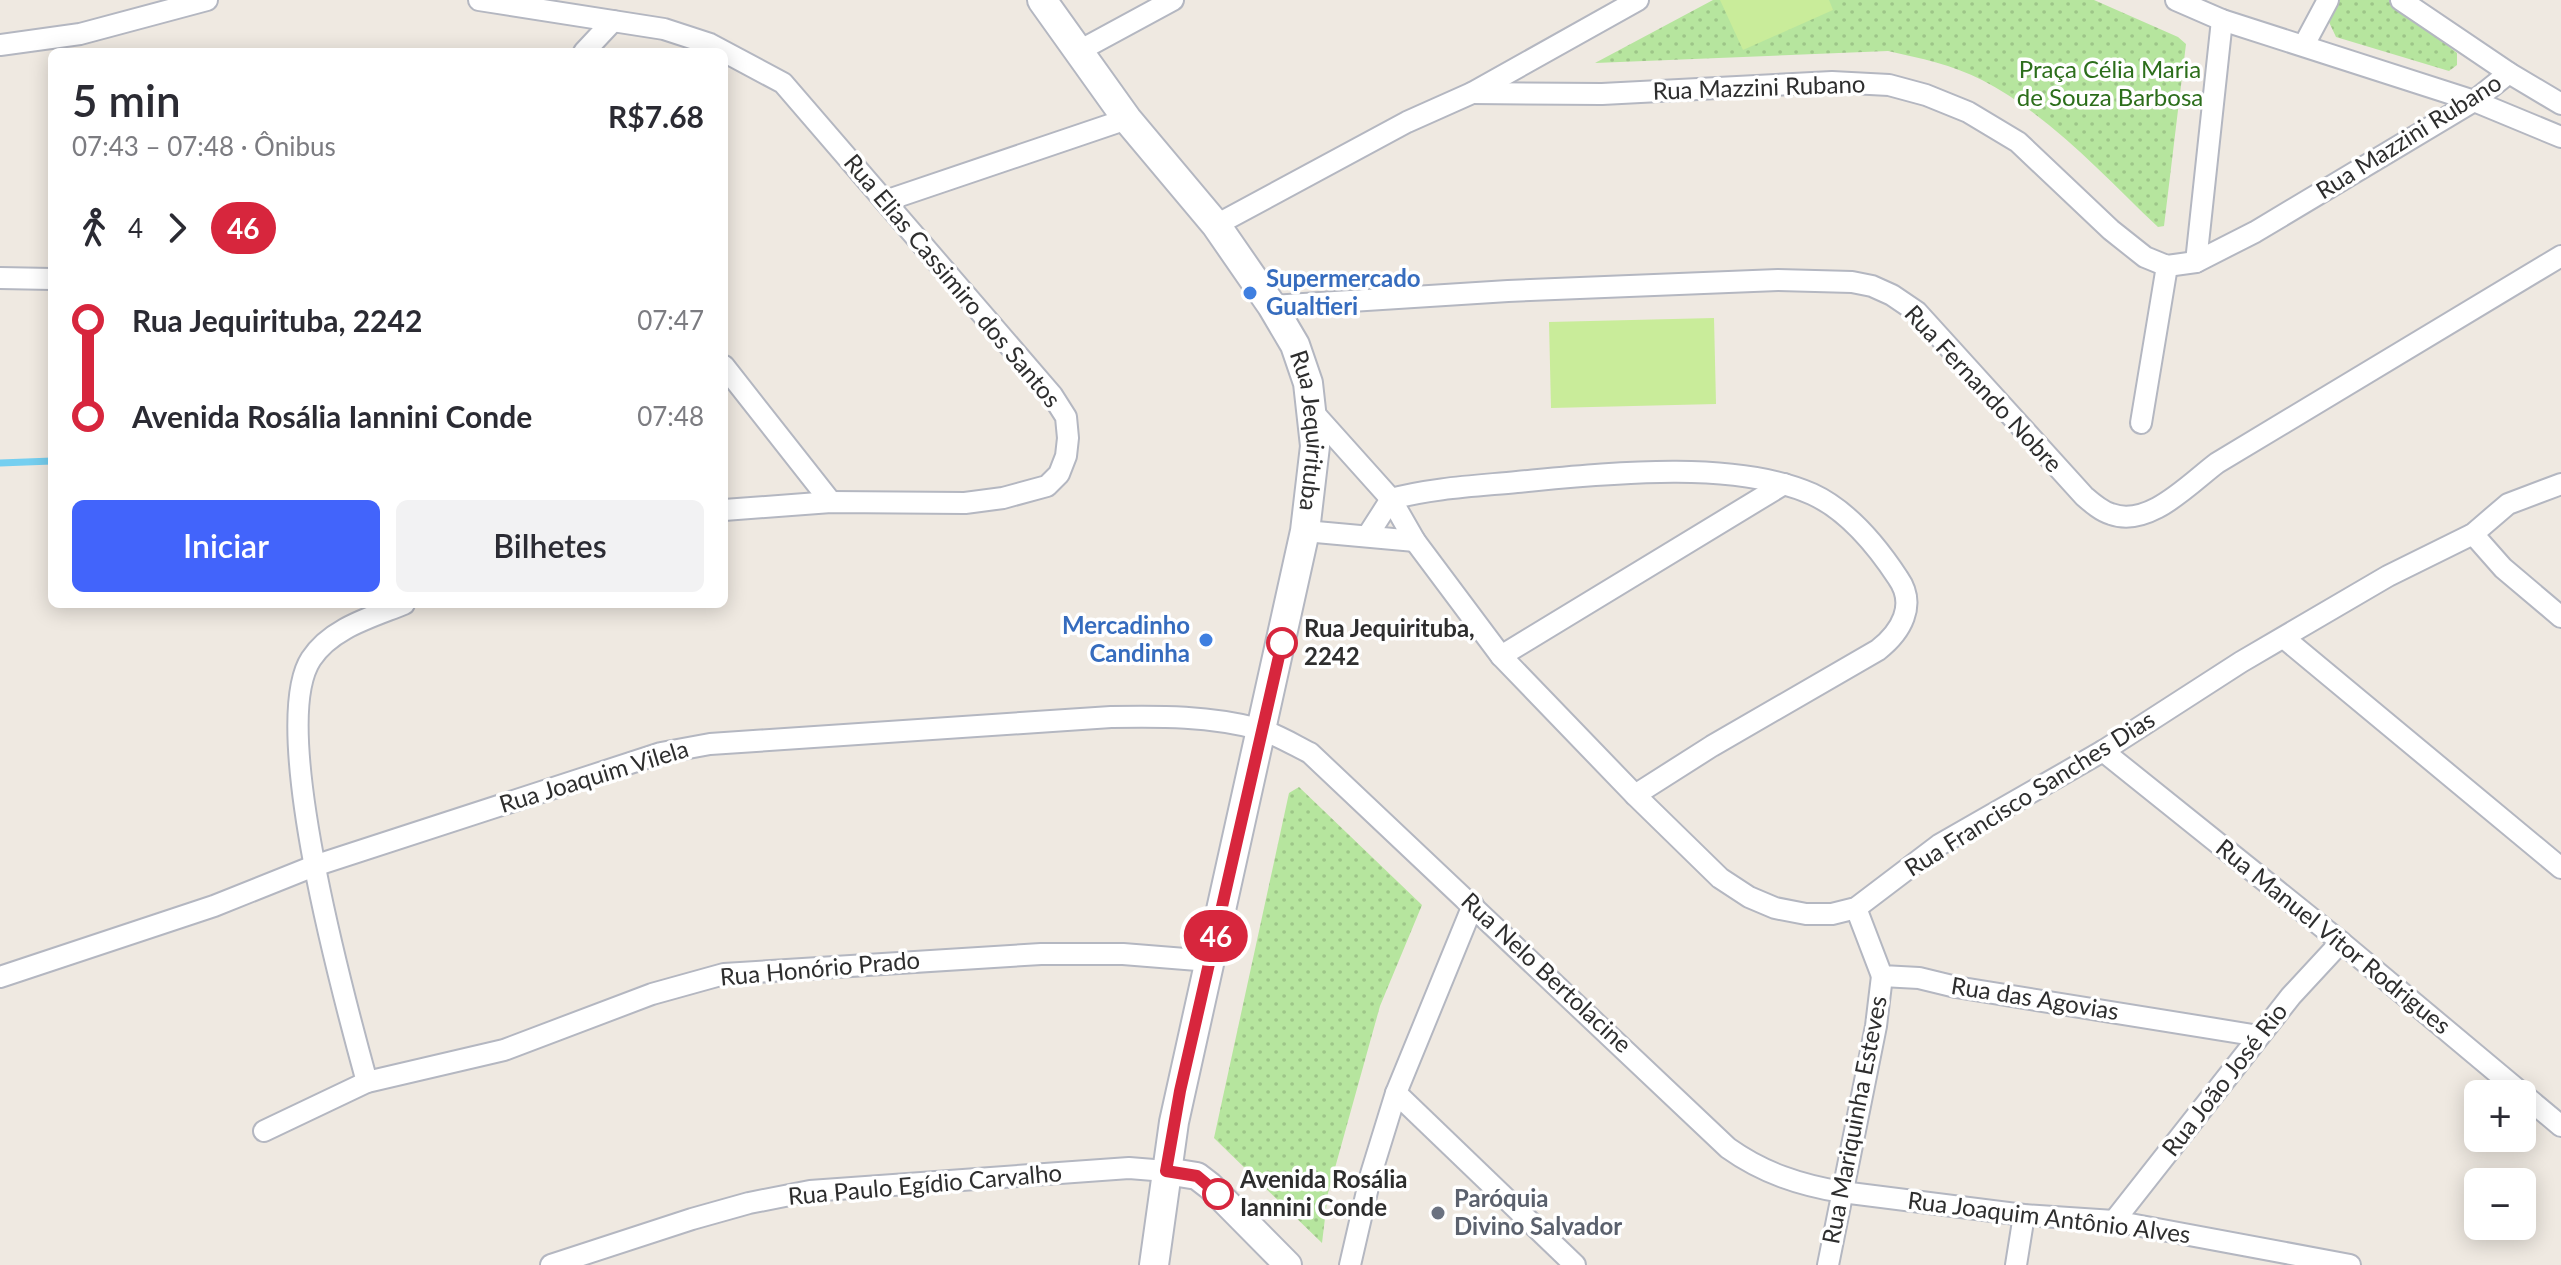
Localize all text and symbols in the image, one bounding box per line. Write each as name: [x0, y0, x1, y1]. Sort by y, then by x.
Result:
park label: Praça Célia Maria de Souza Barbosa: [2017, 54, 2203, 111]
street label: Rua Mazzini Rubano: [2310, 67, 2506, 204]
street label: Rua Mazzini Rubano: [1652, 68, 1866, 105]
text: 5 min: [72, 74, 181, 126]
text: R$7.68: [608, 98, 704, 134]
text: 07:43 – 07:48 · Ônibus: [72, 130, 336, 162]
street label: Rua Elias Cassimiro dos Santos: [839, 147, 1068, 413]
icon: walk: [72, 206, 116, 250]
icon: forward: [155, 206, 199, 250]
text: 46: [227, 211, 260, 245]
text: 4: [128, 212, 143, 244]
place label: Supermercado Gualtieri: [1266, 263, 1421, 320]
marker: Supermercado Gualtieri: [1241, 284, 1259, 302]
street label: Rua Fernando Nobre: [1899, 298, 2069, 477]
text: Rua Jequirituba, 2242: [132, 302, 422, 338]
text: 07:47: [637, 304, 704, 336]
street label: Rua Jequirituba: [1285, 346, 1331, 513]
text: Avenida Rosália Iannini Conde: [132, 398, 532, 434]
text: 07:48: [637, 400, 704, 432]
button: Iniciar: [72, 500, 380, 592]
button: Bilhetes: [396, 500, 704, 592]
place label: Mercadinho Candinha: [1062, 610, 1190, 667]
place label: Rua Jequirituba, 2242: [1304, 613, 1475, 670]
marker: Rua Jequirituba, 2242: [1267, 628, 1297, 658]
marker: Mercadinho Candinha: [1197, 631, 1215, 649]
street label: Rua Francisco Sanches Dias: [1899, 704, 2160, 882]
street label: Rua Joaquim Vilela: [496, 733, 692, 818]
street label: Rua Manuel Vitor Rodrigues: [2211, 832, 2457, 1039]
street label: Rua Nelo Bertolacine: [1456, 886, 1638, 1058]
line badge: 46: [1180, 910, 1252, 962]
text: 46: [1200, 919, 1232, 953]
street label: Rua Honório Prado: [719, 944, 921, 991]
street label: Rua das Agovias: [1949, 970, 2121, 1025]
street label: Rua Mariquinha Esteves: [1815, 993, 1892, 1246]
street label: Rua João José Rio: [2155, 997, 2293, 1161]
map controls: [2464, 1080, 2536, 1240]
button: +: [2464, 1080, 2536, 1152]
street label: Rua Paulo Egídio Carvalho: [787, 1157, 1063, 1210]
place label: Avenida Rosália Iannini Conde: [1239, 1164, 1407, 1221]
button: −: [2464, 1168, 2536, 1240]
marker: Avenida Rosália Iannini Conde: [1203, 1179, 1233, 1209]
place label: Paróquia Divino Salvador: [1454, 1183, 1622, 1240]
street label: Rua Joaquim Antônio Alves: [1906, 1185, 2192, 1248]
marker: Paróquia Divino Salvador: [1429, 1204, 1447, 1222]

